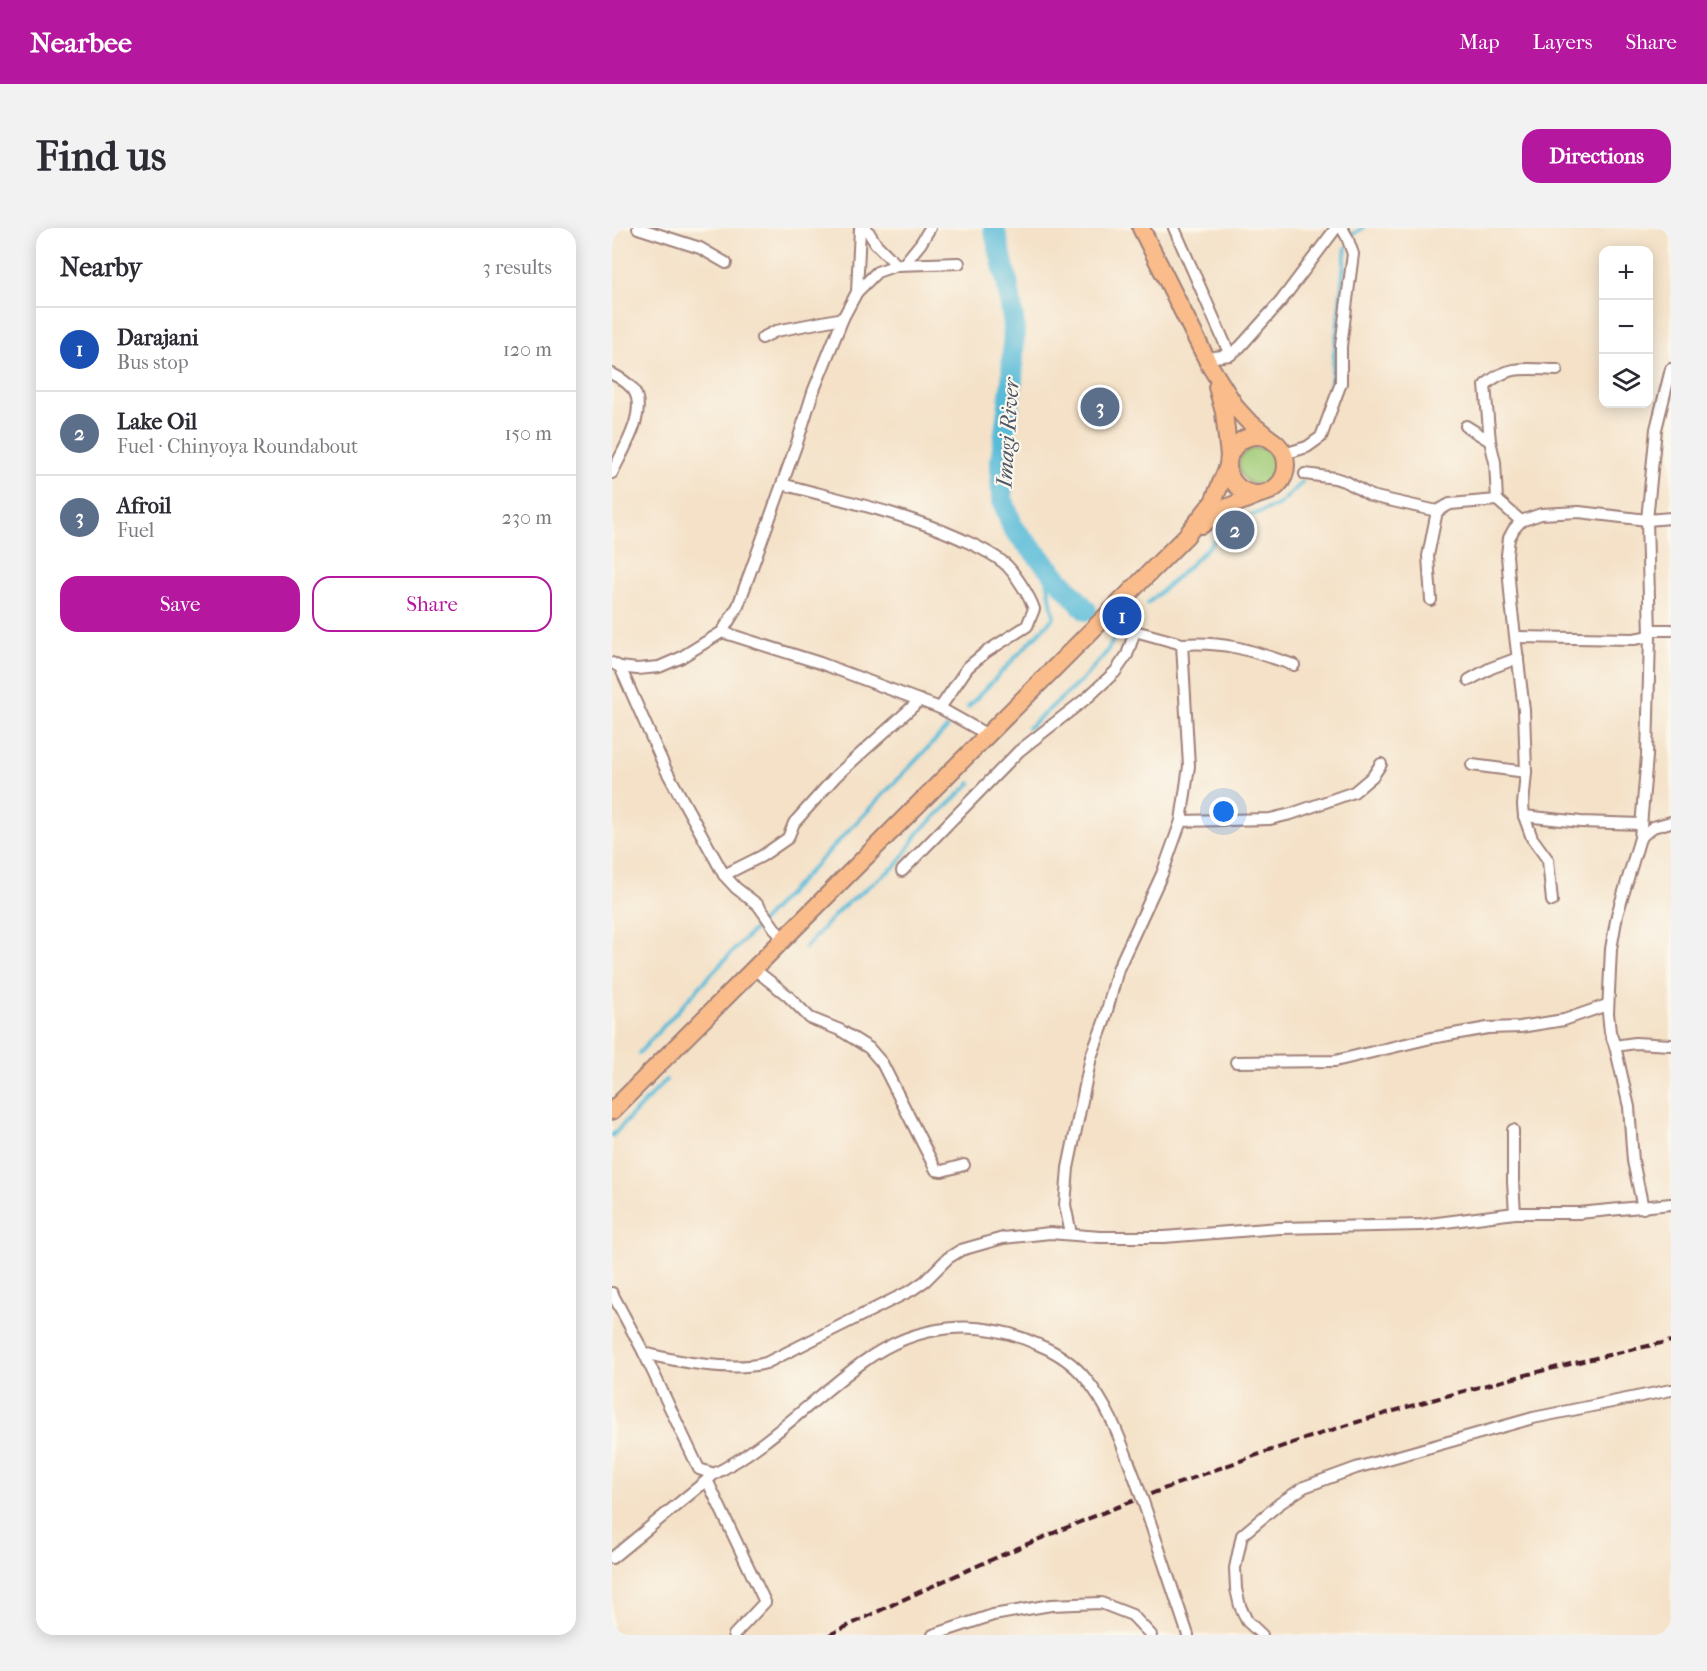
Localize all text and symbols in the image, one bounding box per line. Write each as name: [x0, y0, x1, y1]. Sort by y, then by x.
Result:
text: Nearbee: [30, 26, 132, 59]
text: Map: [1459, 30, 1500, 54]
text: Layers: [1533, 30, 1592, 54]
text: Share: [1625, 30, 1677, 54]
button: Directions: [1522, 129, 1671, 183]
text: Find us: [36, 132, 166, 181]
map controls: [1599, 246, 1653, 408]
button: +: [1599, 246, 1653, 300]
text: Nearby: [60, 252, 142, 283]
text: 3 results: [483, 256, 552, 279]
button: −: [1599, 300, 1653, 354]
text: Darajani: [117, 325, 199, 351]
text: 1: [76, 338, 83, 361]
text: 120 m: [503, 338, 552, 361]
text: Bus stop: [117, 351, 189, 374]
button: layers: [1599, 354, 1653, 408]
water label: Imagi River: [991, 375, 1025, 490]
pin: 3: [1080, 384, 1120, 429]
text: Lake Oil: [117, 409, 197, 435]
text: 2: [74, 422, 85, 445]
text: 150 m: [504, 422, 552, 445]
text: Fuel · Chinyoya Roundabout: [117, 435, 358, 458]
text: Afroil: [117, 493, 171, 519]
text: 3: [75, 506, 84, 529]
text: 230 m: [502, 506, 552, 529]
pin: 2: [1216, 508, 1254, 552]
text: Fuel: [117, 519, 154, 542]
button: Save: [60, 576, 300, 632]
button: Share: [312, 576, 552, 632]
pin: 1: [1102, 594, 1142, 638]
your location: [1209, 797, 1238, 826]

